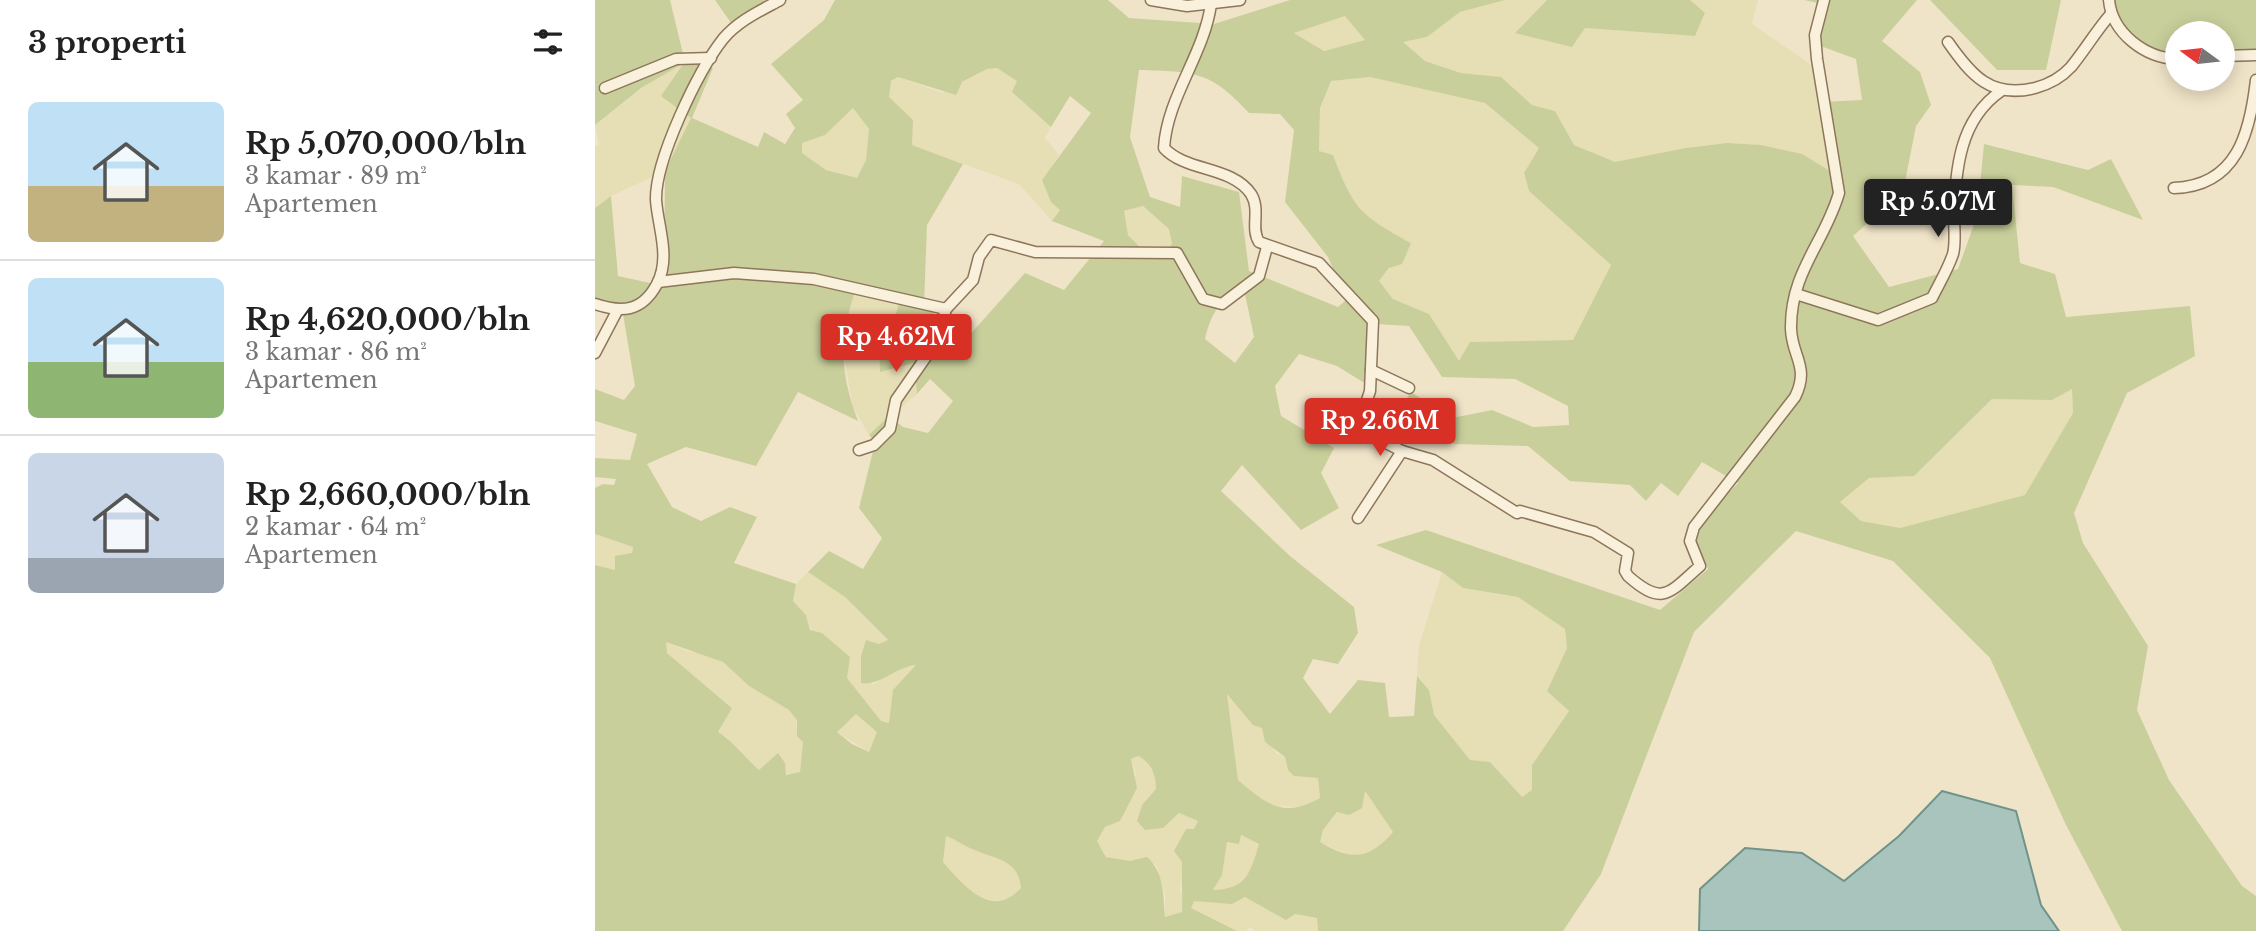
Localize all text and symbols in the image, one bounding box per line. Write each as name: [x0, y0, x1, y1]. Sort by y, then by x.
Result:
north arrow: [2165, 21, 2235, 91]
map controls: [2165, 21, 2235, 91]
icon: filters: [529, 23, 567, 61]
text: 3 properti: [28, 24, 186, 61]
text: Rp 5,070,000/bln: [245, 125, 526, 162]
icon: home: [84, 130, 168, 214]
text: 3 kamar · 89 m²: [245, 162, 427, 190]
pin: Rp 5.07M: [1866, 180, 2010, 239]
text: Rp 5.07M: [1880, 188, 1996, 216]
text: Apartemen: [245, 190, 378, 218]
text: Rp 4,620,000/bln: [245, 301, 530, 338]
icon: home: [84, 306, 168, 390]
pin: Rp 4.62M: [824, 314, 968, 374]
text: Rp 4.62M: [837, 323, 955, 351]
text: 3 kamar · 86 m²: [245, 338, 427, 366]
text: Apartemen: [245, 366, 378, 394]
pin: Rp 2.66M: [1308, 398, 1452, 458]
text: Rp 2.66M: [1321, 407, 1439, 435]
text: Rp 2,660,000/bln: [245, 476, 530, 513]
icon: home: [84, 481, 168, 565]
text: 2 kamar · 64 m²: [245, 513, 426, 541]
text: Apartemen: [245, 541, 378, 569]

